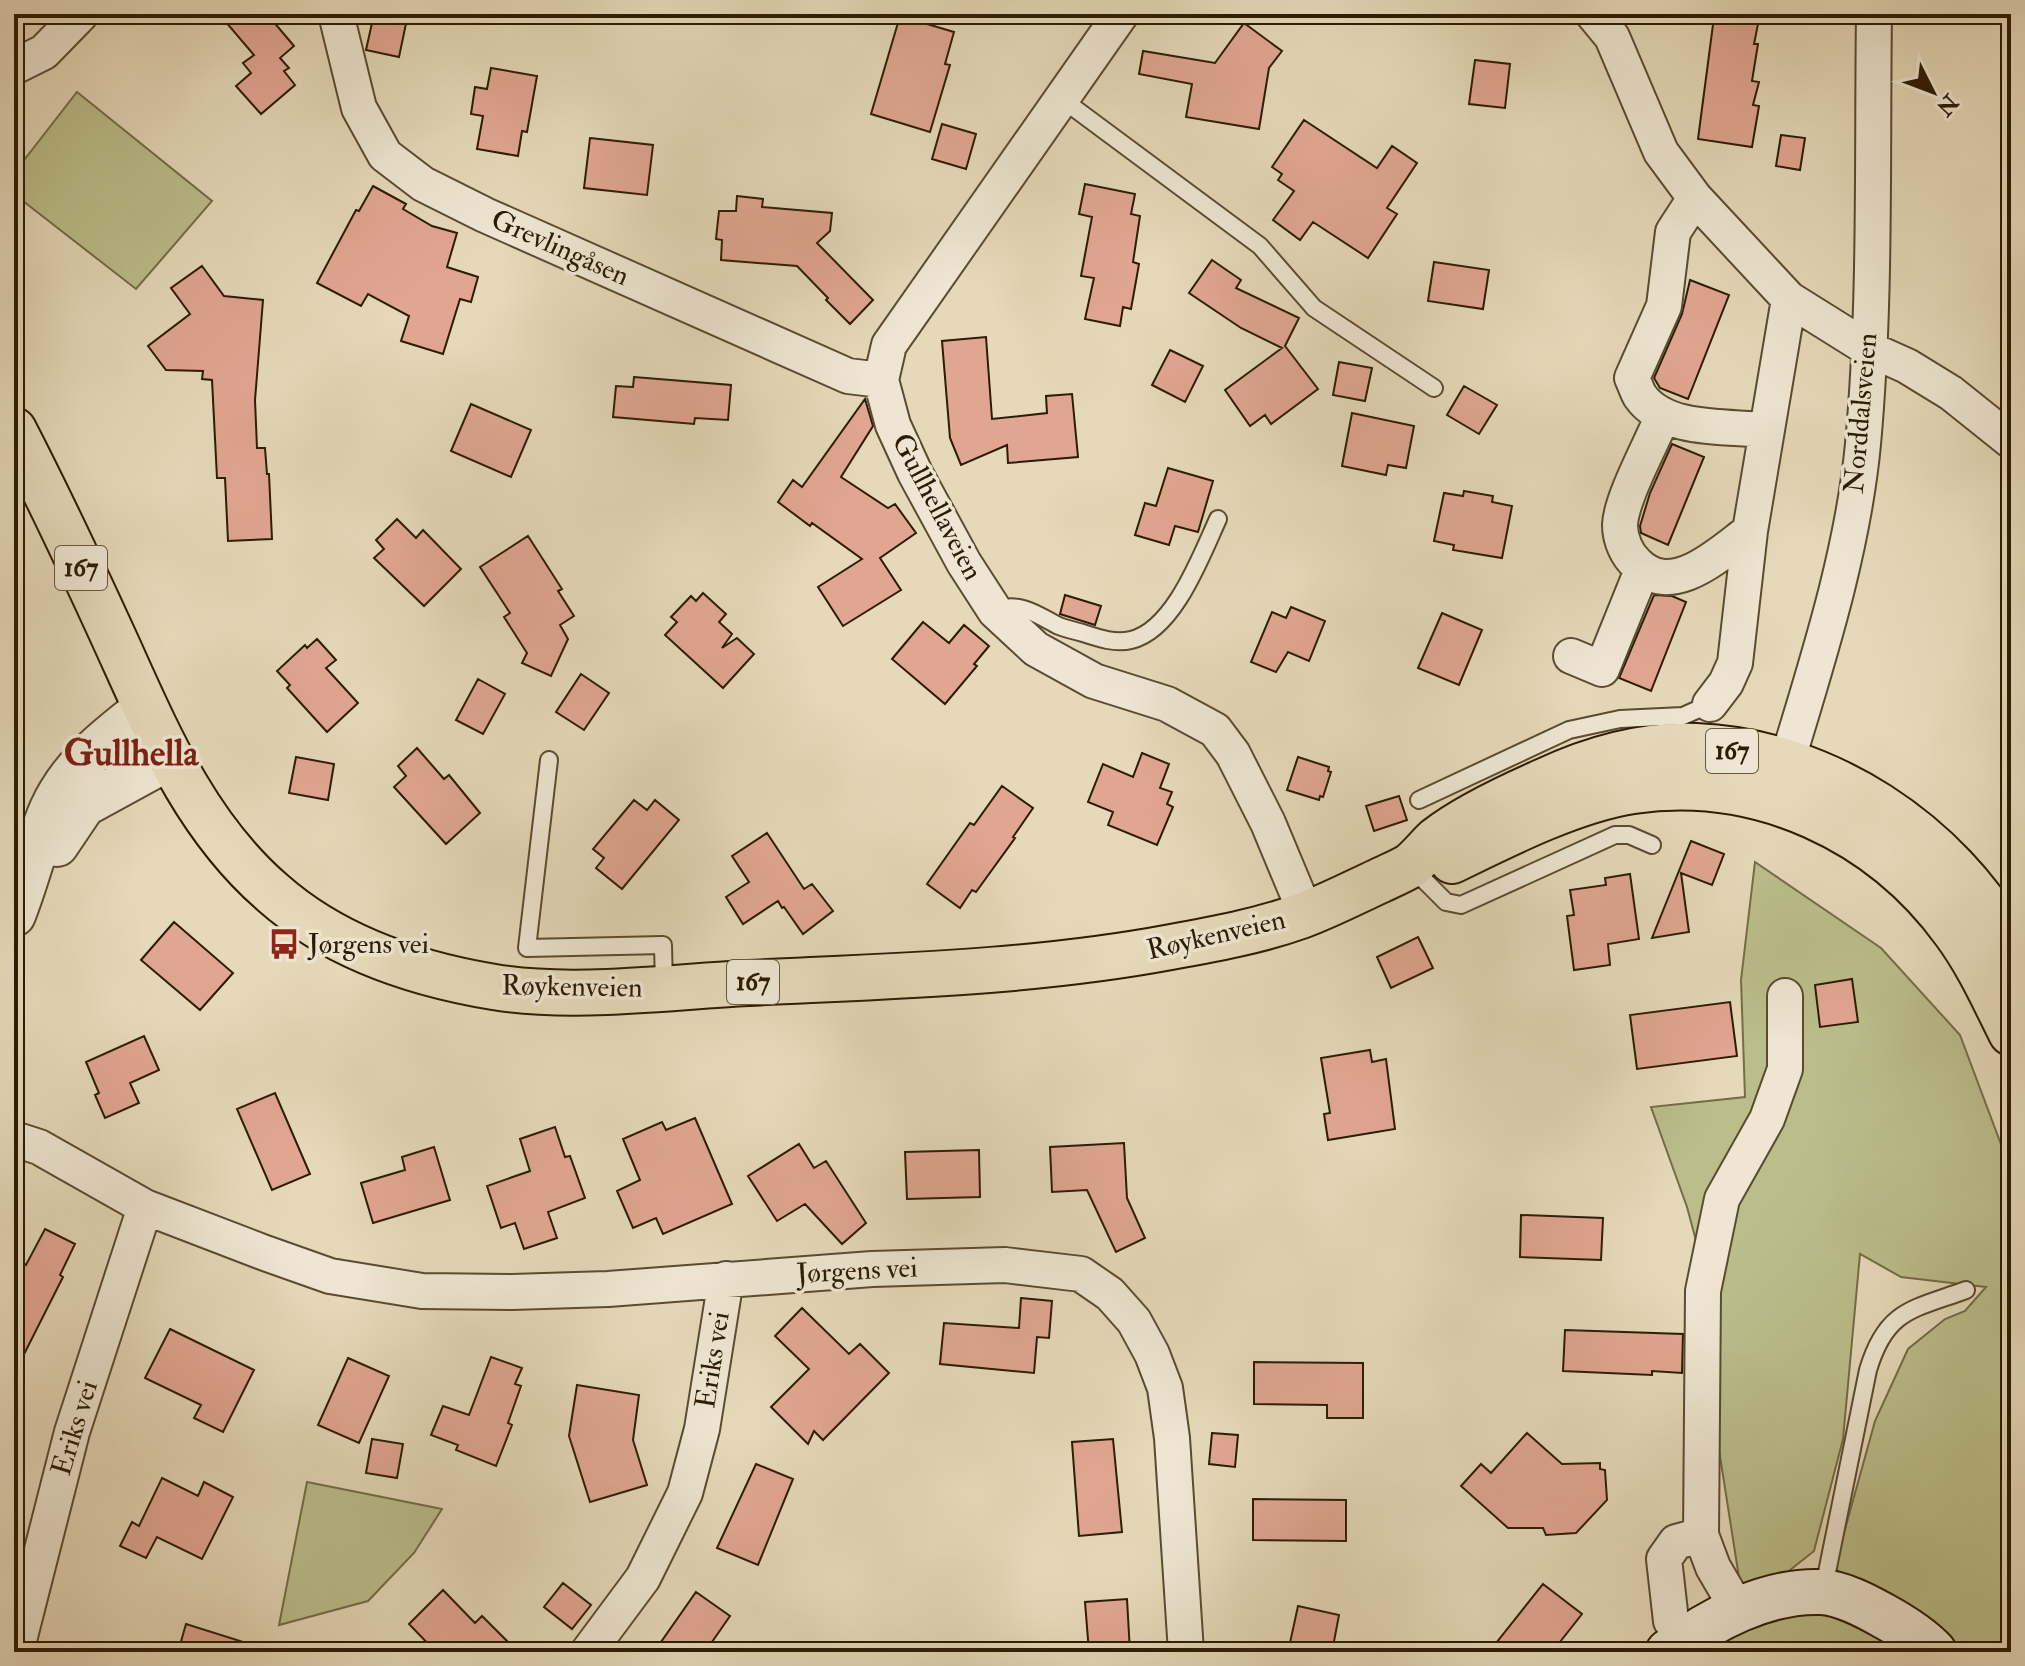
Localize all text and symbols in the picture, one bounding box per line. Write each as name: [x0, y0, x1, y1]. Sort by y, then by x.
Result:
north arrow: [1893, 52, 1973, 132]
text: N: [1930, 87, 1965, 122]
street label: Grevlingåsen: [485, 202, 635, 294]
street label: Norddalsveien: [1837, 331, 1885, 495]
street label: Gullhellaveien: [884, 428, 990, 586]
road number: 167: [55, 546, 107, 590]
road number: 167: [1706, 729, 1758, 773]
district label: Gullhella: [64, 731, 199, 776]
street label: Røykenveien: [1143, 902, 1289, 968]
bus stop icon: Jørgens vei: [267, 927, 301, 961]
place label: Jørgens vei: [307, 927, 429, 962]
road number: 167: [727, 960, 779, 1004]
street label: Røykenveien: [501, 968, 643, 1006]
street label: Jørgens vei: [795, 1250, 918, 1292]
street label: Eriks vei: [688, 1309, 738, 1411]
street label: Eriks vei: [44, 1376, 106, 1480]

